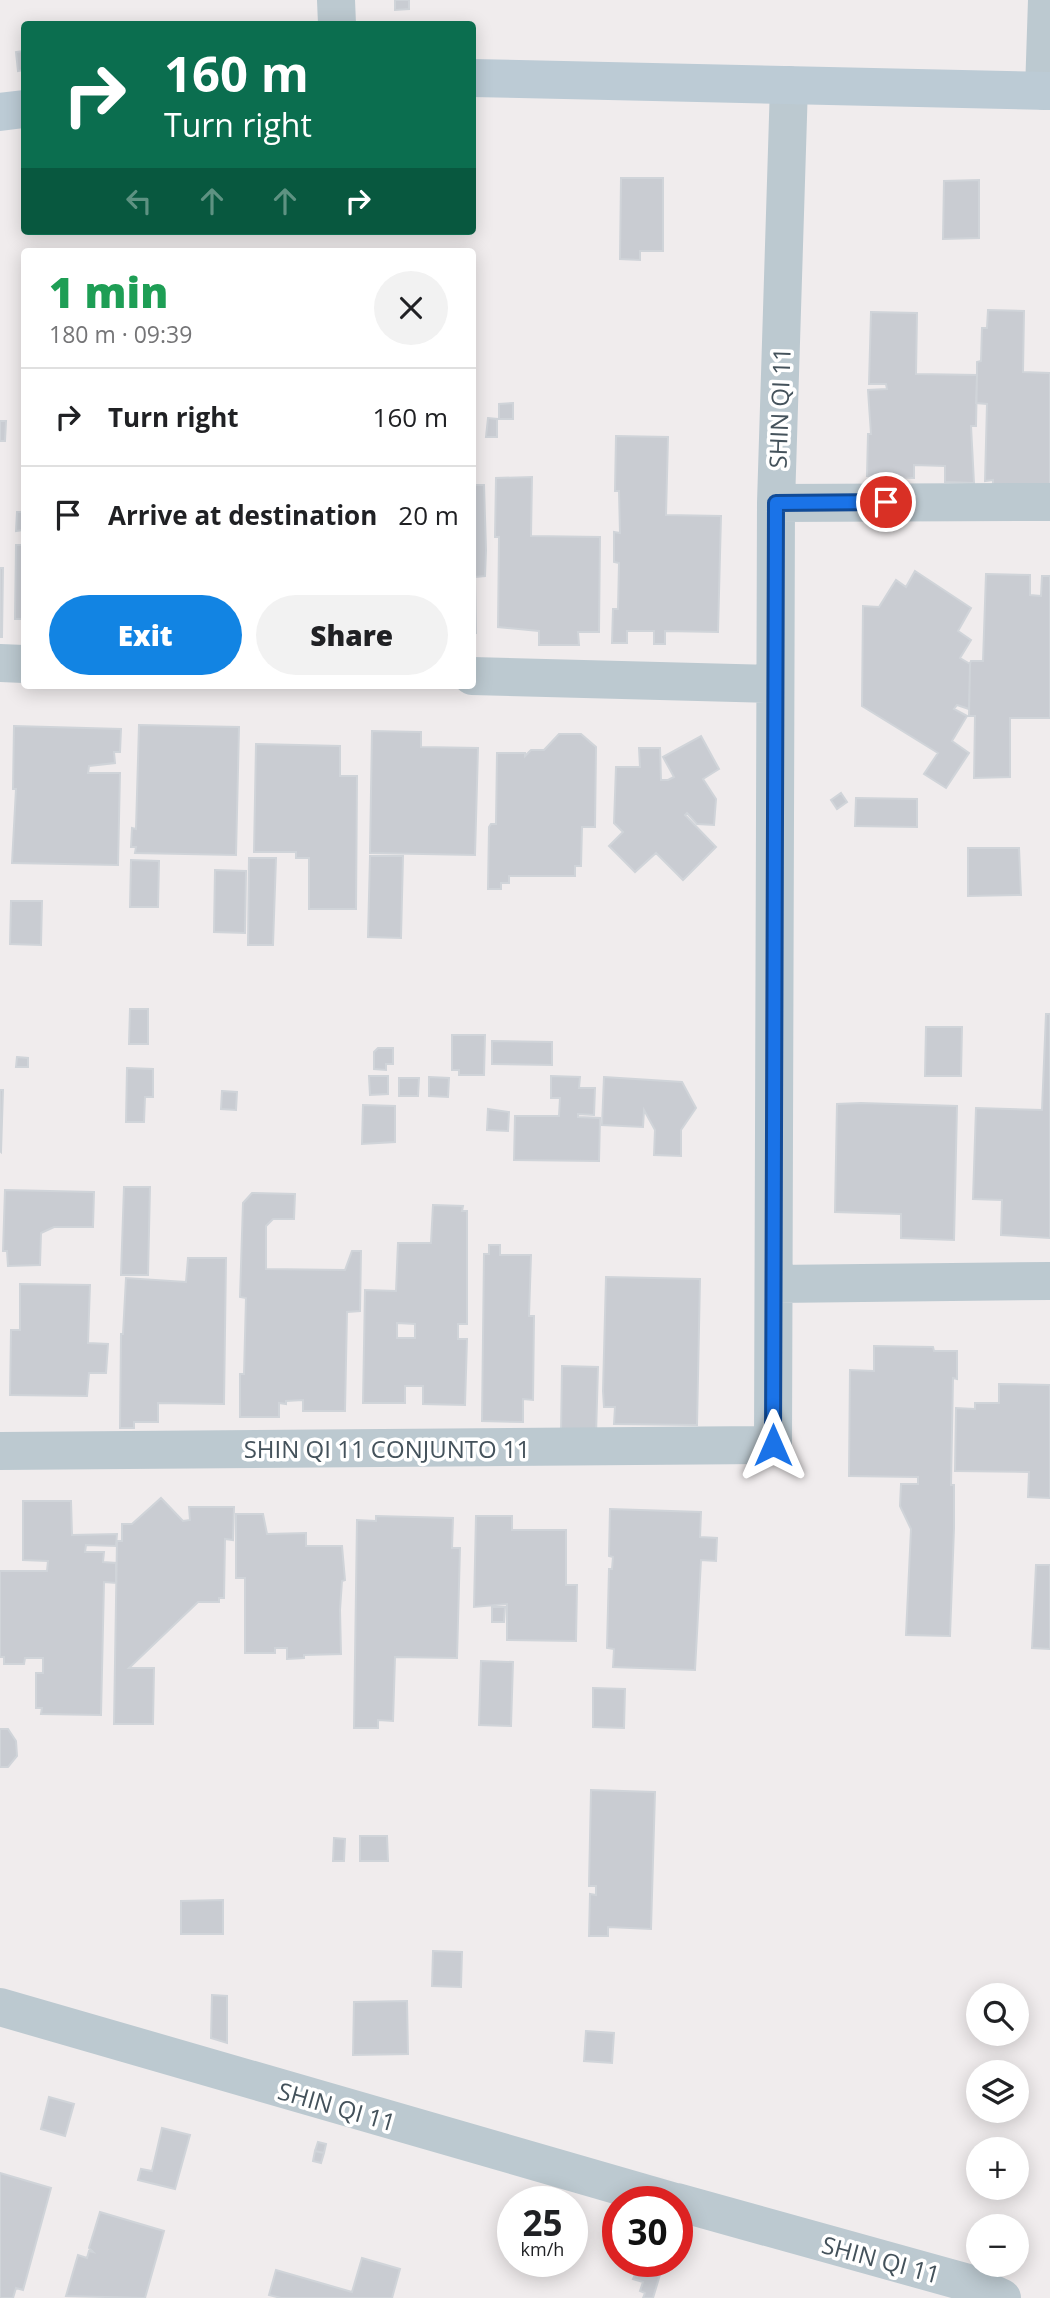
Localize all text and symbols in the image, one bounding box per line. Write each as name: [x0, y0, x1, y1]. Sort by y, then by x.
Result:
text: 160 m: [164, 40, 309, 106]
icon: right: [49, 49, 140, 140]
text: Turn right: [164, 103, 312, 146]
icon: left: [120, 182, 158, 220]
icon: ahead: [193, 182, 231, 220]
icon: ahead: [266, 182, 304, 220]
icon: right: [339, 182, 377, 220]
text: 1 min: [49, 263, 168, 320]
button: close: [374, 271, 448, 345]
text: 180 m · 09:39: [49, 318, 192, 350]
street label: SHIN QI 11: [760, 347, 798, 469]
icon: right: [49, 398, 87, 436]
text: Turn right: [108, 399, 239, 435]
text: 160 m: [373, 399, 448, 435]
pin: [856, 472, 916, 532]
icon: arrive: [867, 483, 905, 521]
icon: arrive: [49, 496, 87, 534]
text: Arrive at destination: [108, 497, 377, 533]
text: 20 m: [398, 497, 459, 533]
button: Exit: [49, 595, 242, 675]
button: Share: [256, 595, 448, 675]
position arrow: [736, 1408, 810, 1482]
street label: SHIN QI 11 CONJUNTO 11: [244, 1432, 530, 1465]
map controls: [966, 1983, 1029, 2277]
button: search: [966, 1983, 1029, 2046]
button: layers: [966, 2060, 1029, 2123]
street label: SHIN QI 11: [274, 2073, 400, 2139]
button: +: [966, 2137, 1029, 2200]
speed limit sign: 30: [602, 2186, 693, 2277]
text: 25: [522, 2199, 563, 2246]
button: −: [966, 2214, 1029, 2277]
street label: SHIN QI 11: [818, 2227, 944, 2291]
text: km/h: [521, 2237, 564, 2261]

